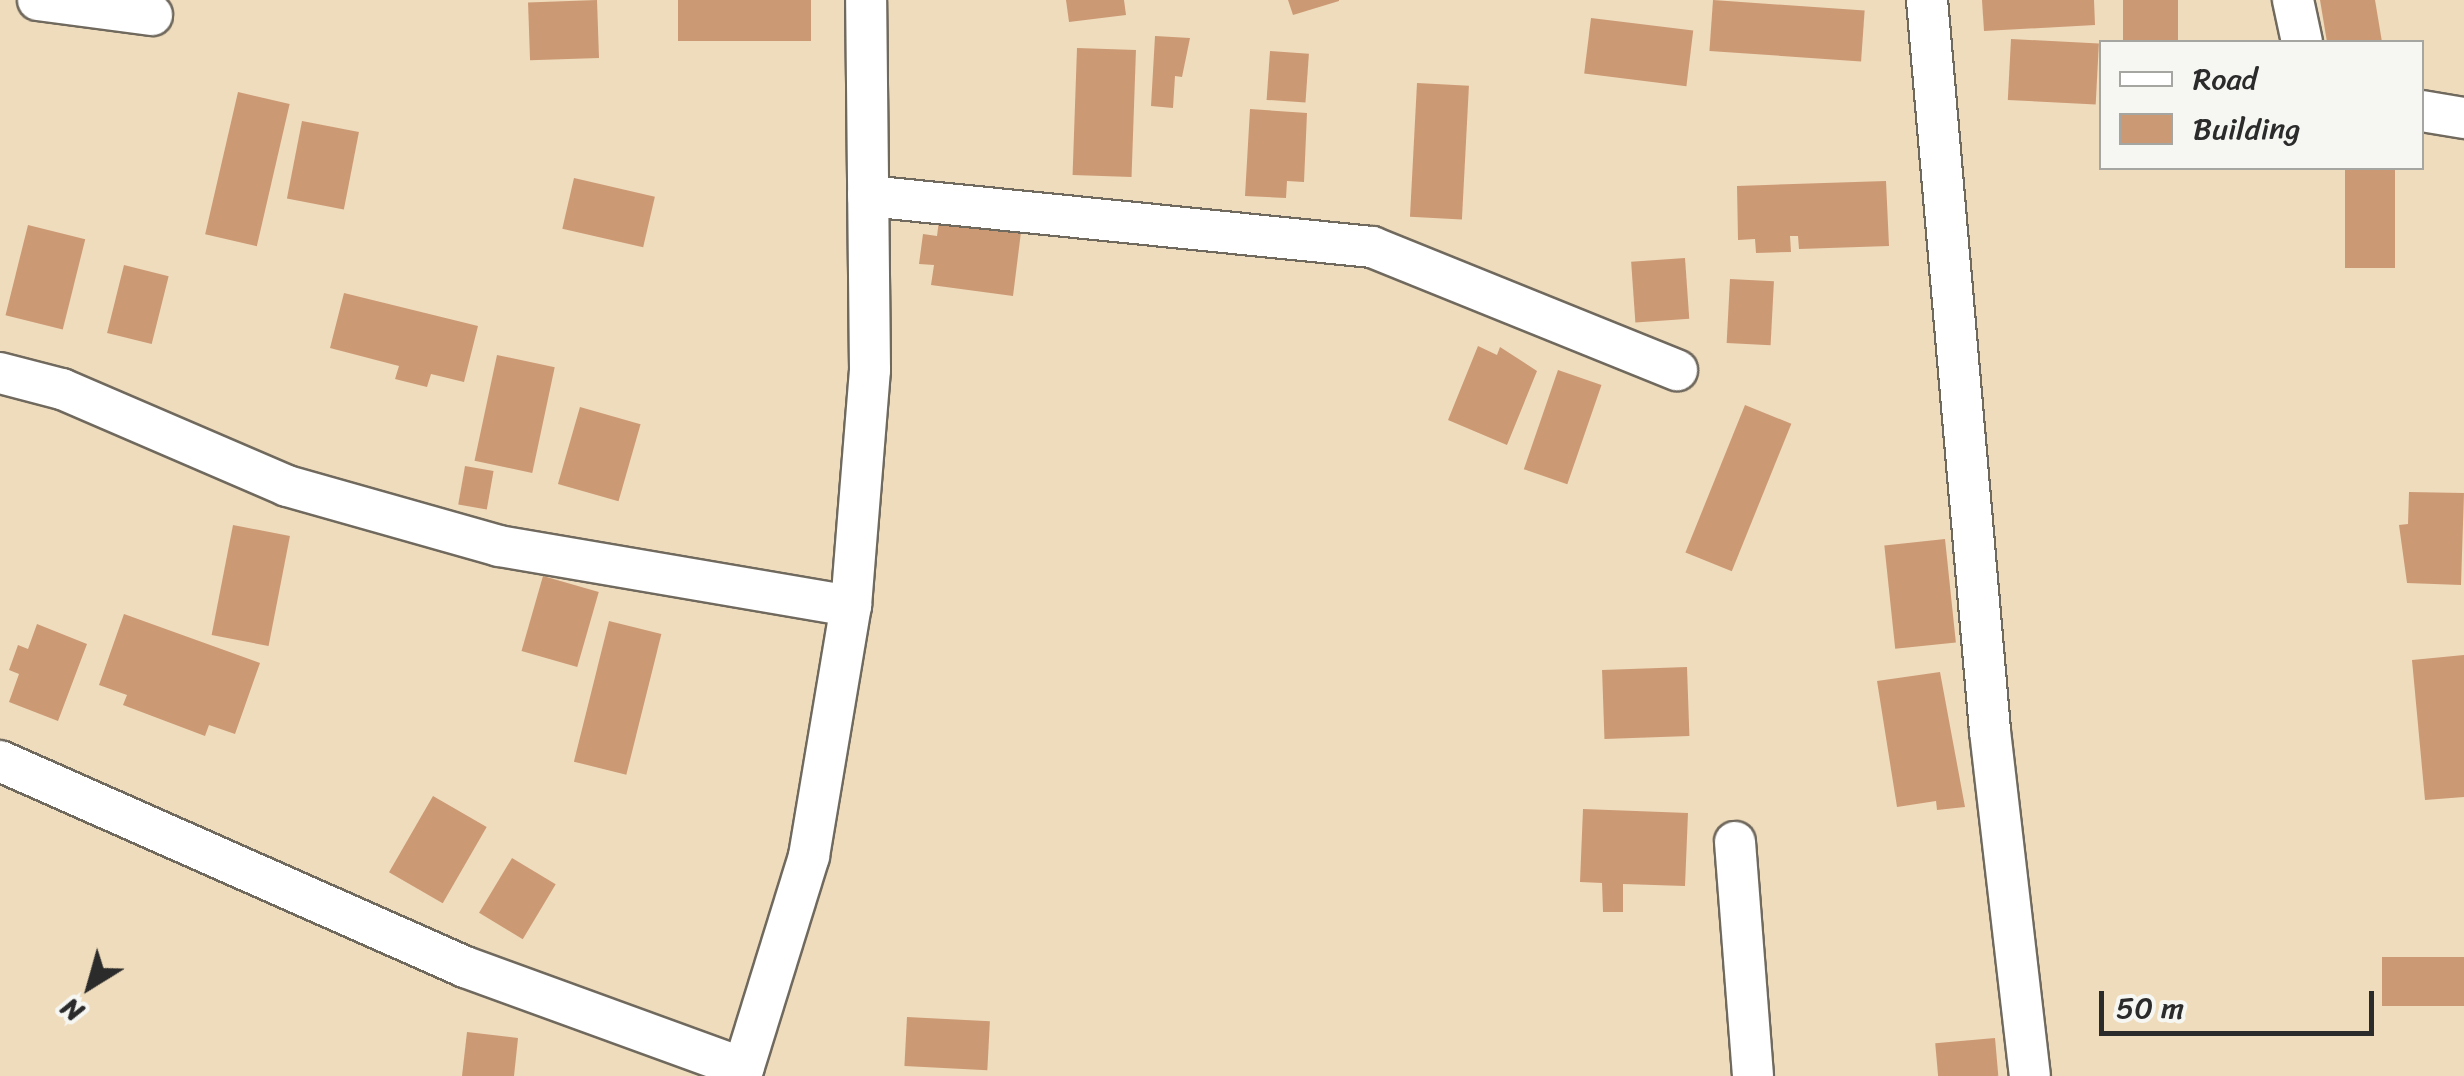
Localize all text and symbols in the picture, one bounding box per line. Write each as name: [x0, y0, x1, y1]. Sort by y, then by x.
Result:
legend: [2099, 40, 2424, 170]
text: Road: [2193, 52, 2257, 106]
text: Building: [2193, 102, 2300, 156]
north arrow: [40, 936, 140, 1036]
scale bar: [2104, 971, 2379, 1033]
text: 50 m: [2116, 981, 2184, 1035]
text: N: [49, 985, 94, 1036]

